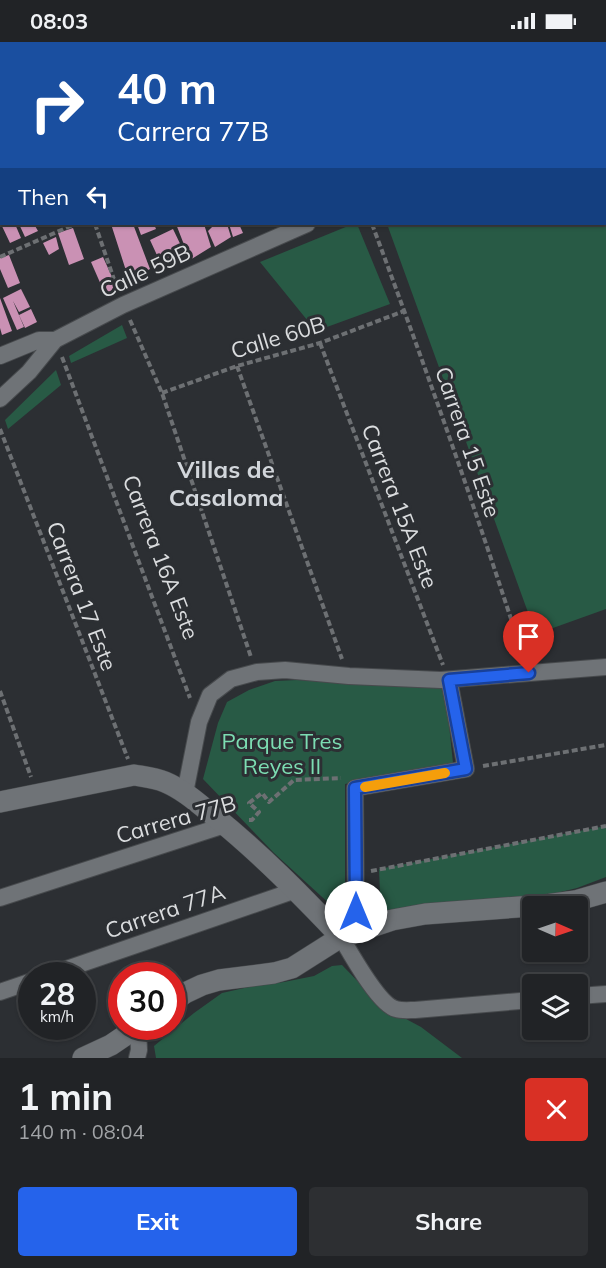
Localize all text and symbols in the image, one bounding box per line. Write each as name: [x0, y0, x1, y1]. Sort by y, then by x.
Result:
text: 08:03: [30, 7, 88, 35]
text: 40 m: [117, 62, 217, 115]
icon: right: [18, 66, 96, 144]
text: Carrera 77B: [117, 114, 269, 148]
icon: left: [81, 180, 114, 213]
text: Then: [18, 183, 69, 211]
street label: Calle 59B: [95, 238, 195, 304]
street label: Calle 60B: [227, 309, 329, 365]
street label: Carrera 15 Este: [429, 363, 507, 521]
street label: Carrera 15A Este: [356, 420, 444, 592]
district label: Villas de Casaloma: [169, 454, 283, 512]
street label: Carrera 16A Este: [117, 471, 205, 643]
street label: Carrera 17 Este: [41, 517, 123, 675]
pin: [503, 611, 554, 673]
icon: arrive: [512, 620, 545, 653]
park label: Parque Tres Reyes II: [222, 727, 342, 780]
street label: Carrera 77B: [113, 788, 239, 850]
street label: Carrera 77A: [101, 877, 229, 945]
position arrow: [324, 880, 388, 944]
north arrow: [522, 896, 588, 962]
map controls: [522, 896, 588, 1040]
speed limit sign: 30: [108, 962, 186, 1040]
button: layers: [522, 974, 588, 1040]
text: 28: [39, 975, 75, 1013]
text: km/h: [40, 1007, 74, 1026]
text: 1 min: [18, 1074, 113, 1119]
button: close: [525, 1078, 588, 1141]
text: 140 m · 08:04: [18, 1119, 144, 1144]
button: Exit: [18, 1187, 297, 1256]
button: Share: [309, 1187, 588, 1256]

